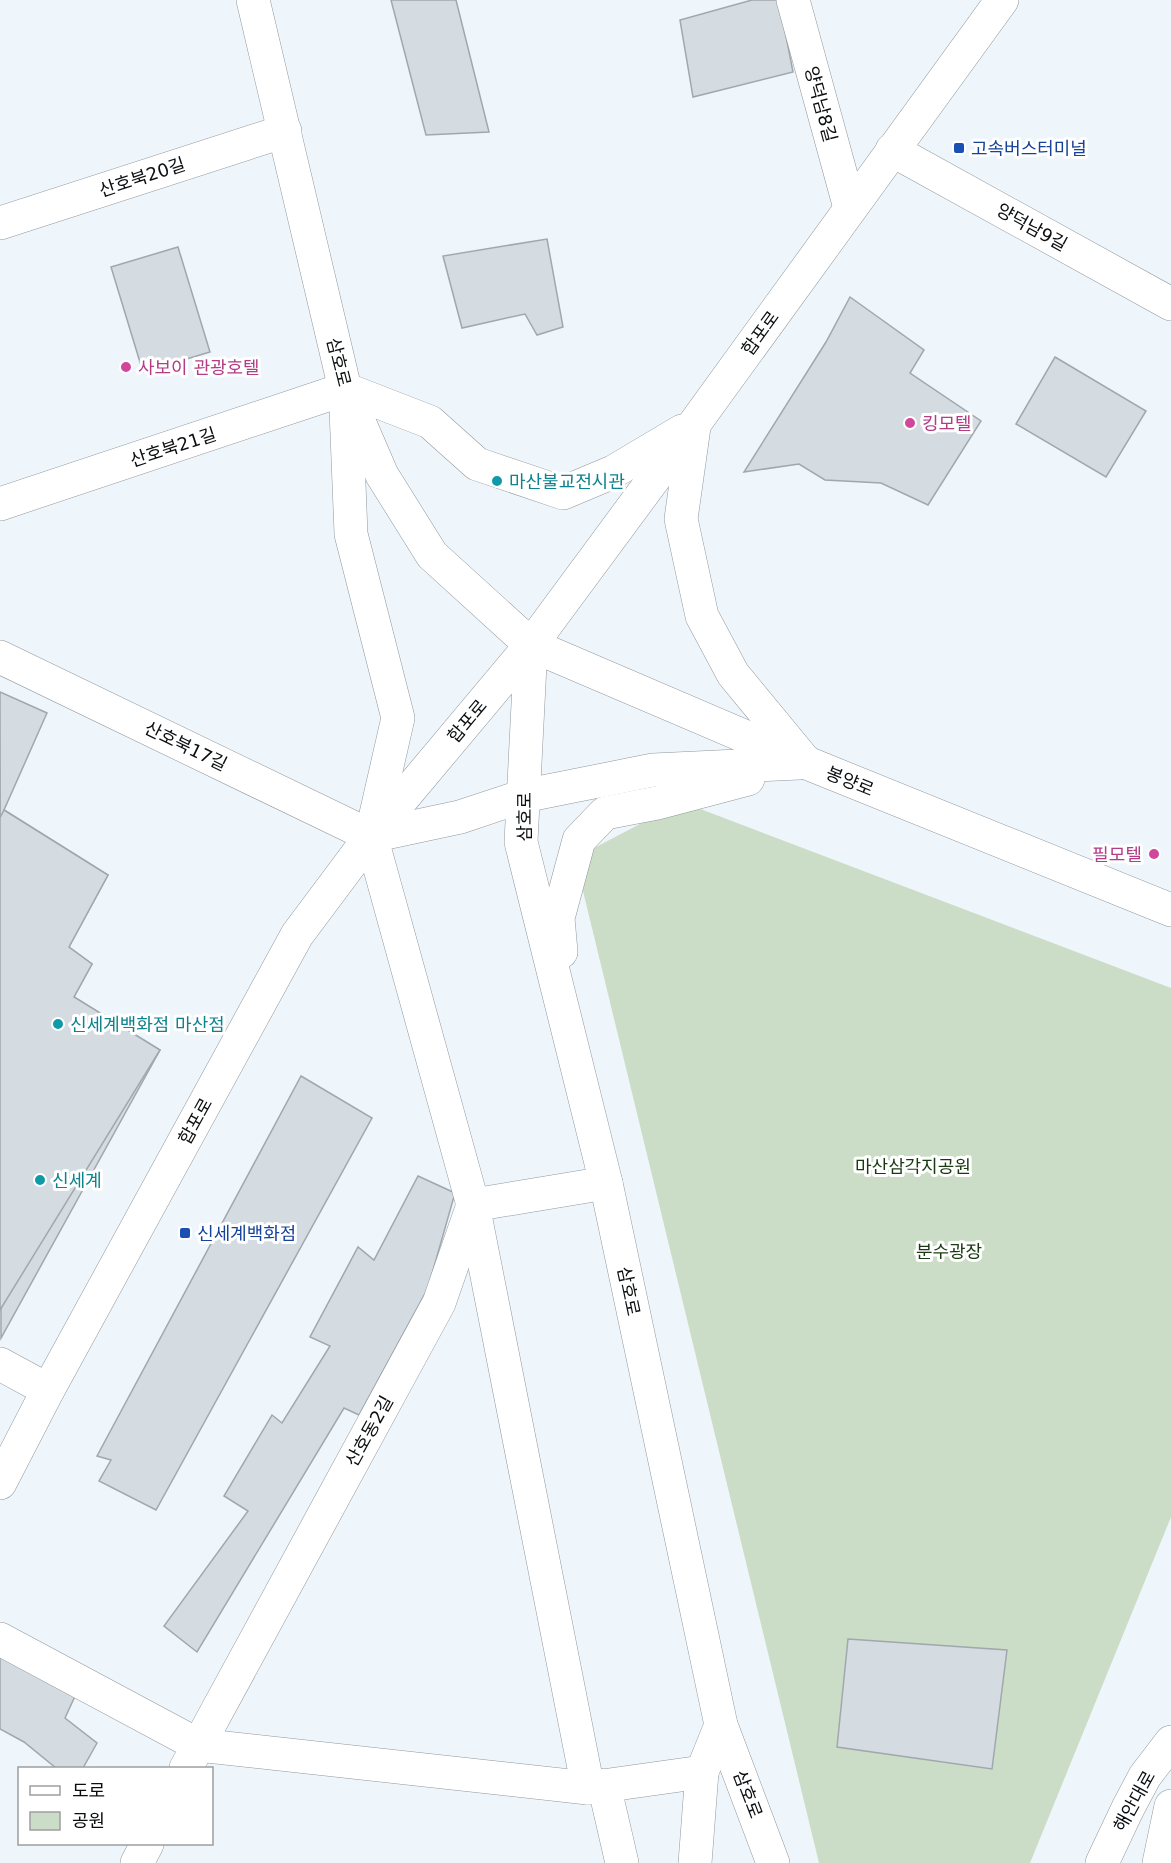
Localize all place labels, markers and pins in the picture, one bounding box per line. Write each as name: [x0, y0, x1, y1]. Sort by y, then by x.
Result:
place label: 고속버스터미널: [971, 138, 1087, 159]
marker: 고속버스터미널: [952, 141, 966, 155]
place label: 사보이 관광호텔: [138, 357, 260, 378]
marker: 사보이 관광호텔: [119, 360, 133, 374]
place label: 킹모텔: [922, 413, 972, 434]
marker: 킹모텔: [903, 416, 917, 430]
place label: 마산불교전시관: [509, 471, 625, 492]
marker: 마산불교전시관: [490, 474, 504, 488]
place label: 필모텔: [1092, 844, 1142, 865]
marker: 필모텔: [1147, 847, 1161, 861]
place label: 신세계백화점 마산점: [70, 1014, 225, 1035]
marker: 신세계백화점 마산점: [51, 1017, 65, 1031]
place label: 신세계: [52, 1170, 102, 1191]
marker: 신세계: [33, 1173, 47, 1187]
place label: 신세계백화점: [197, 1223, 296, 1244]
marker: 신세계백화점: [178, 1226, 192, 1240]

